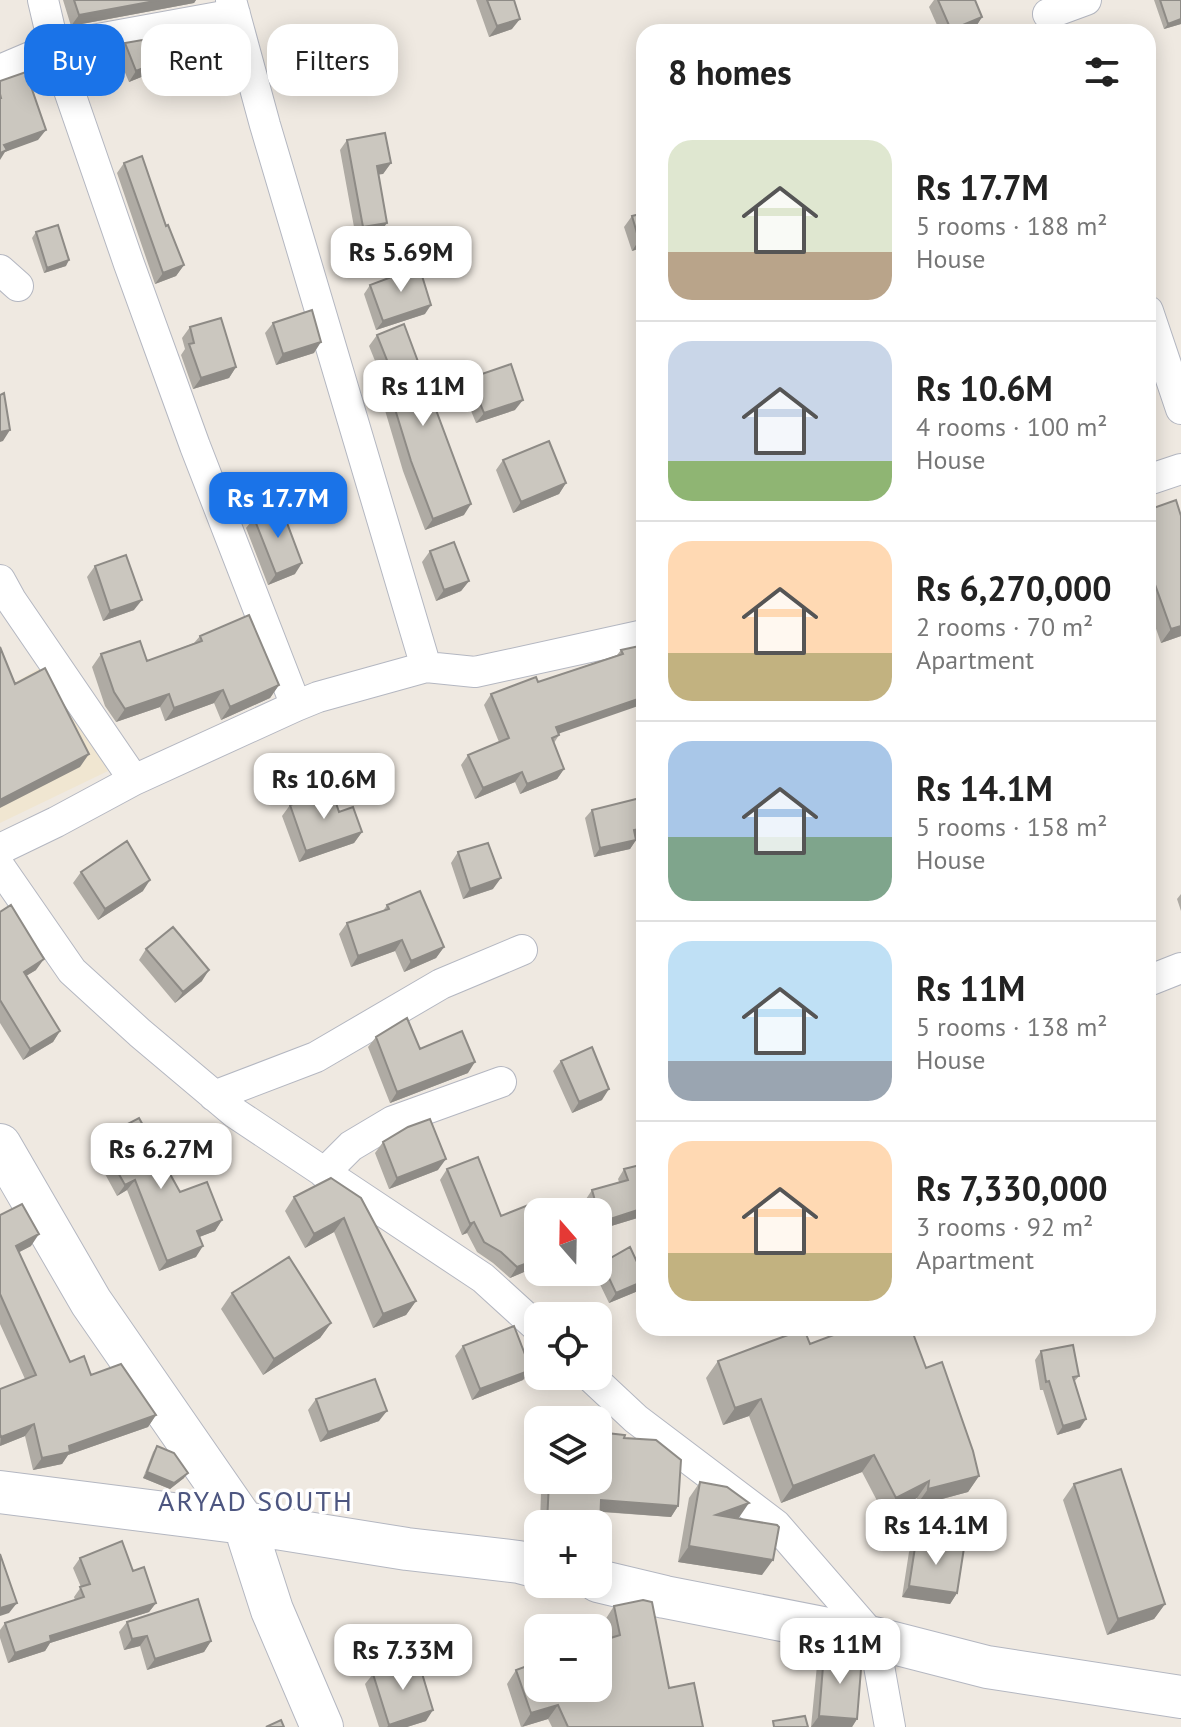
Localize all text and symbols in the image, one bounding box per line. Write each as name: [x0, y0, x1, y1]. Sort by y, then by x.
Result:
chip: Buy: [24, 24, 125, 96]
chip: Rent: [141, 24, 251, 96]
chip: Filters: [267, 24, 398, 96]
text: 8 homes: [668, 50, 792, 94]
icon: filters: [1080, 50, 1124, 94]
text: Rs 17.7M: [916, 165, 1049, 209]
icon: home: [732, 172, 828, 268]
text: 5 rooms · 188 m²: [916, 209, 1108, 242]
pin: Rs 5.69M: [318, 226, 484, 294]
text: Rs 5.69M: [349, 235, 453, 268]
text: House: [916, 242, 986, 275]
pin: Rs 11M: [358, 360, 488, 428]
text: Rs 10.6M: [916, 366, 1053, 410]
text: Rs 11M: [381, 369, 465, 402]
icon: home: [732, 373, 828, 469]
text: 4 rooms · 100 m²: [916, 410, 1108, 443]
text: House: [916, 443, 986, 476]
pin: Rs 17.7M: [195, 472, 361, 540]
text: Rs 17.7M: [227, 481, 329, 514]
text: Rs 6,270,000: [916, 566, 1112, 610]
icon: home: [732, 573, 828, 669]
text: 2 rooms · 70 m²: [916, 610, 1093, 643]
text: Apartment: [916, 643, 1034, 676]
pin: Rs 10.6M: [241, 753, 407, 821]
text: Rs 10.6M: [272, 762, 376, 795]
text: Rs 14.1M: [916, 766, 1053, 810]
icon: home: [732, 773, 828, 869]
text: 5 rooms · 158 m²: [916, 810, 1108, 843]
text: House: [916, 843, 986, 876]
text: Rs 11M: [916, 966, 1025, 1010]
icon: home: [732, 973, 828, 1069]
text: 5 rooms · 138 m²: [916, 1010, 1108, 1043]
text: House: [916, 1043, 986, 1076]
pin: Rs 6.27M: [78, 1123, 244, 1191]
text: Rs 6.27M: [109, 1132, 213, 1165]
text: Rs 7,330,000: [916, 1166, 1107, 1210]
icon: home: [732, 1173, 828, 1269]
north arrow: [524, 1198, 612, 1286]
map controls: [524, 1198, 612, 1702]
text: 3 rooms · 92 m²: [916, 1210, 1093, 1243]
text: Apartment: [916, 1243, 1034, 1276]
button: locate: [524, 1302, 612, 1390]
button: layers: [524, 1406, 612, 1494]
district label: ARYAD SOUTH: [158, 1482, 354, 1519]
pin: Rs 14.1M: [853, 1499, 1019, 1567]
text: Rs 14.1M: [884, 1508, 988, 1541]
button: +: [524, 1510, 612, 1598]
button: −: [524, 1614, 612, 1702]
pin: Rs 11M: [775, 1618, 905, 1686]
pin: Rs 7.33M: [320, 1624, 486, 1692]
text: Rs 11M: [798, 1627, 882, 1660]
text: Rs 7.33M: [352, 1633, 454, 1666]

